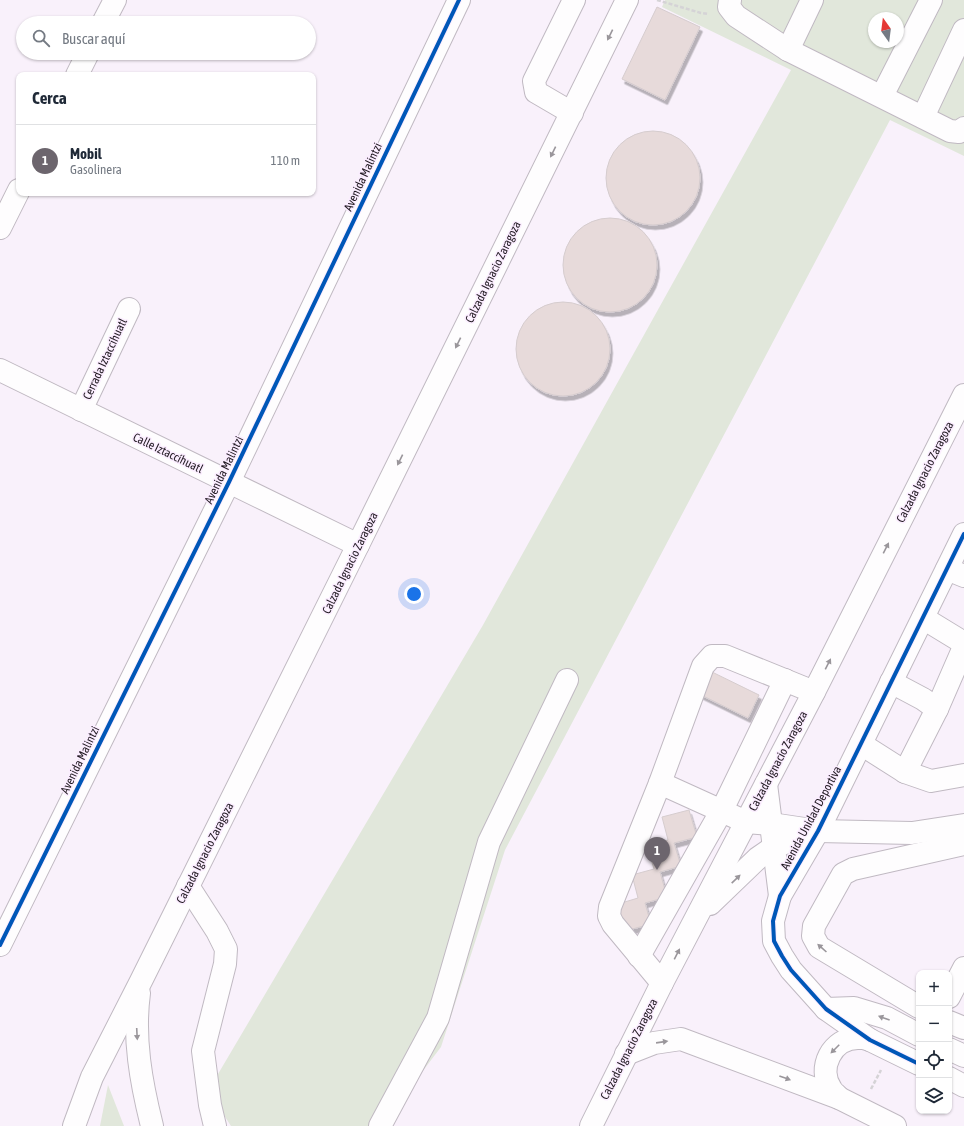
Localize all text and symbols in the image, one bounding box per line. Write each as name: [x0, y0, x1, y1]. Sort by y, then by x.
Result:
north arrow: [868, 12, 904, 48]
search box: [16, 16, 316, 60]
icon: search: [30, 27, 52, 49]
one-way arrow: [607, 29, 613, 41]
text: Buscar aquí: [62, 30, 125, 47]
text: Cerca: [32, 88, 67, 108]
street label: Avenida Malintzi: [341, 141, 385, 213]
text: Mobil: [70, 145, 102, 162]
one-way arrow: [549, 146, 556, 157]
text: 1: [42, 153, 48, 168]
text: 110 m: [271, 153, 300, 168]
text: Gasolinera: [70, 162, 122, 177]
street label: Calzada Ignacio Zaragoza: [462, 219, 524, 325]
street label: Cerrada Iztaccíhuatl: [80, 315, 130, 402]
one-way arrow: [455, 338, 461, 349]
street label: Calzada Ignacio Zaragoza: [894, 419, 956, 525]
street label: Calle Iztaccíhuatl: [131, 430, 206, 476]
street label: Avenida Malintzi: [202, 434, 246, 506]
one-way arrow: [397, 454, 403, 466]
street label: Calzada Ignacio Zaragoza: [319, 510, 381, 616]
one-way arrow: [883, 543, 890, 554]
your location: [404, 584, 424, 604]
one-way arrow: [825, 659, 831, 670]
street label: Calzada Ignacio Zaragoza: [746, 709, 810, 813]
street label: Avenida Malintzi: [58, 724, 102, 796]
street label: Avenida Unidad Deportiva: [778, 764, 844, 872]
street label: Calzada Ignacio Zaragoza: [174, 800, 236, 906]
pin: 1: [644, 837, 670, 870]
one-way arrow: [731, 874, 741, 884]
one-way arrow: [817, 944, 827, 953]
one-way arrow: [674, 948, 681, 959]
map controls: [916, 970, 952, 1114]
button: +: [916, 970, 952, 1006]
street label: Calzada Ignacio Zaragoza: [598, 996, 660, 1102]
button: −: [916, 1006, 952, 1042]
one-way arrow: [877, 1015, 889, 1021]
one-way arrow: [134, 1028, 141, 1040]
one-way arrow: [656, 1039, 668, 1045]
button: locate: [916, 1042, 952, 1078]
one-way arrow: [830, 1044, 840, 1053]
one-way arrow: [780, 1075, 792, 1081]
button: layers: [916, 1078, 952, 1114]

